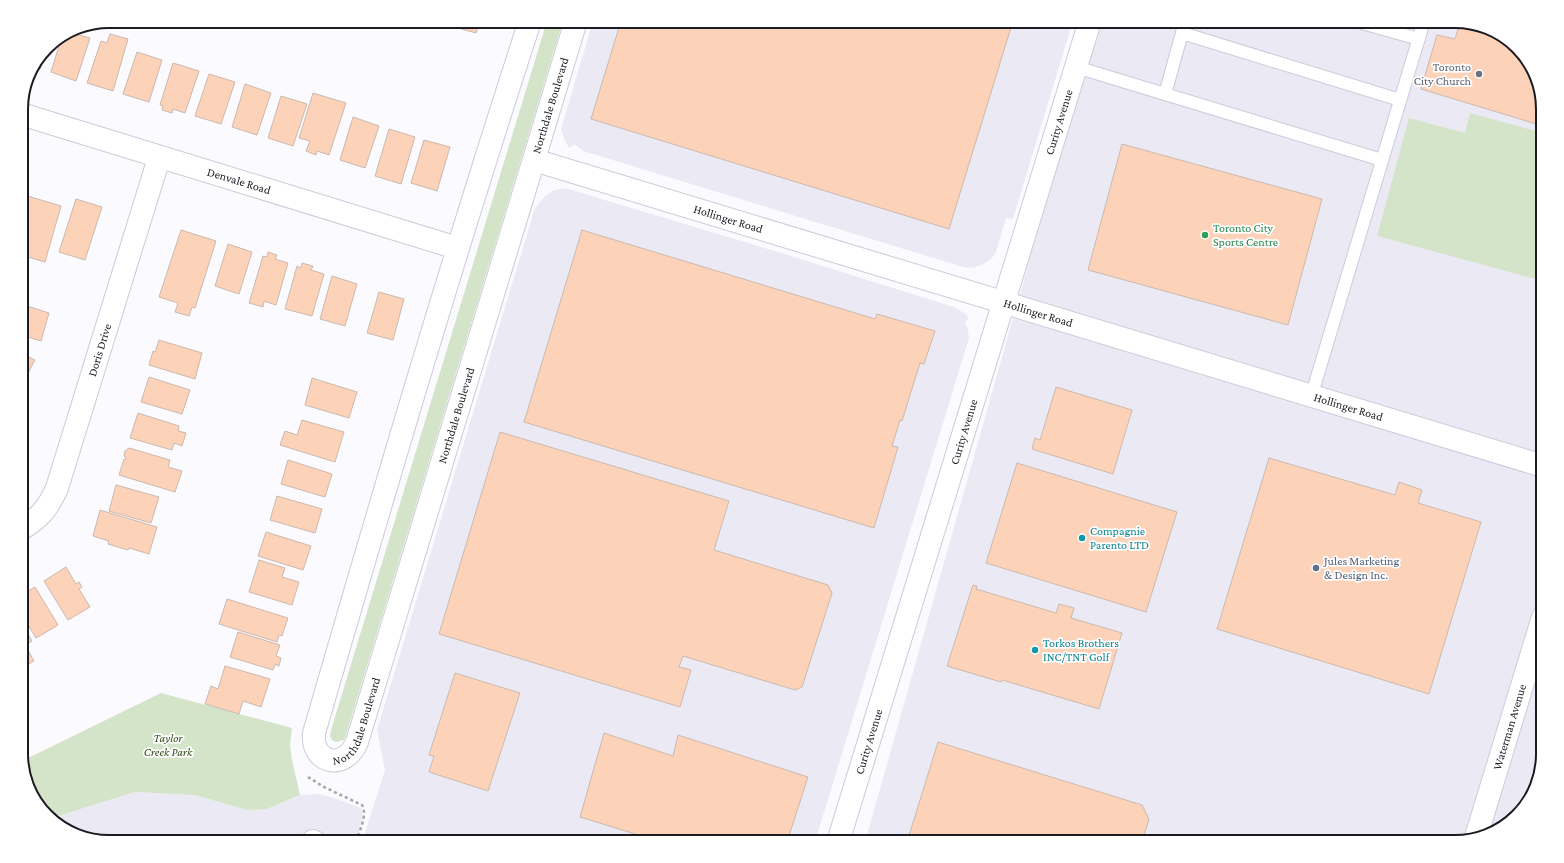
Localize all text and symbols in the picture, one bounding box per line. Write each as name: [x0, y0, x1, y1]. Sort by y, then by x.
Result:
street label: Northdale Boulevard: [529, 55, 572, 155]
place label: Toronto City Church: [1414, 60, 1472, 88]
marker: Toronto City Church: [1474, 69, 1484, 79]
street label: Curity Avenue: [1042, 88, 1076, 157]
street label: Denvale Road: [205, 165, 273, 198]
street label: Hollinger Road: [692, 202, 765, 236]
place label: Toronto City Sports Centre: [1213, 221, 1278, 249]
marker: Toronto City Sports Centre: [1200, 230, 1210, 240]
street label: Hollinger Road: [1002, 296, 1075, 330]
street label: Doris Drive: [85, 322, 114, 378]
street label: Northdale Boulevard: [435, 365, 478, 465]
street label: Hollinger Road: [1312, 390, 1385, 424]
street label: Curity Avenue: [947, 397, 981, 466]
place label: Compagnie Parento LTD: [1090, 524, 1149, 552]
marker: Compagnie Parento LTD: [1077, 533, 1087, 543]
place label: Jules Marketing & Design Inc.: [1323, 554, 1400, 582]
marker: Jules Marketing & Design Inc.: [1311, 563, 1321, 573]
place label: Torkos Brothers INC/TNT Golf: [1043, 636, 1119, 664]
marker: Torkos Brothers INC/TNT Golf: [1030, 645, 1040, 655]
street label: Northdale Boulevard: [332, 675, 383, 768]
street label: Waterman Avenue: [1490, 682, 1529, 772]
street label: Curity Avenue: [852, 707, 885, 776]
park label: Taylor Creek Park: [144, 731, 193, 759]

